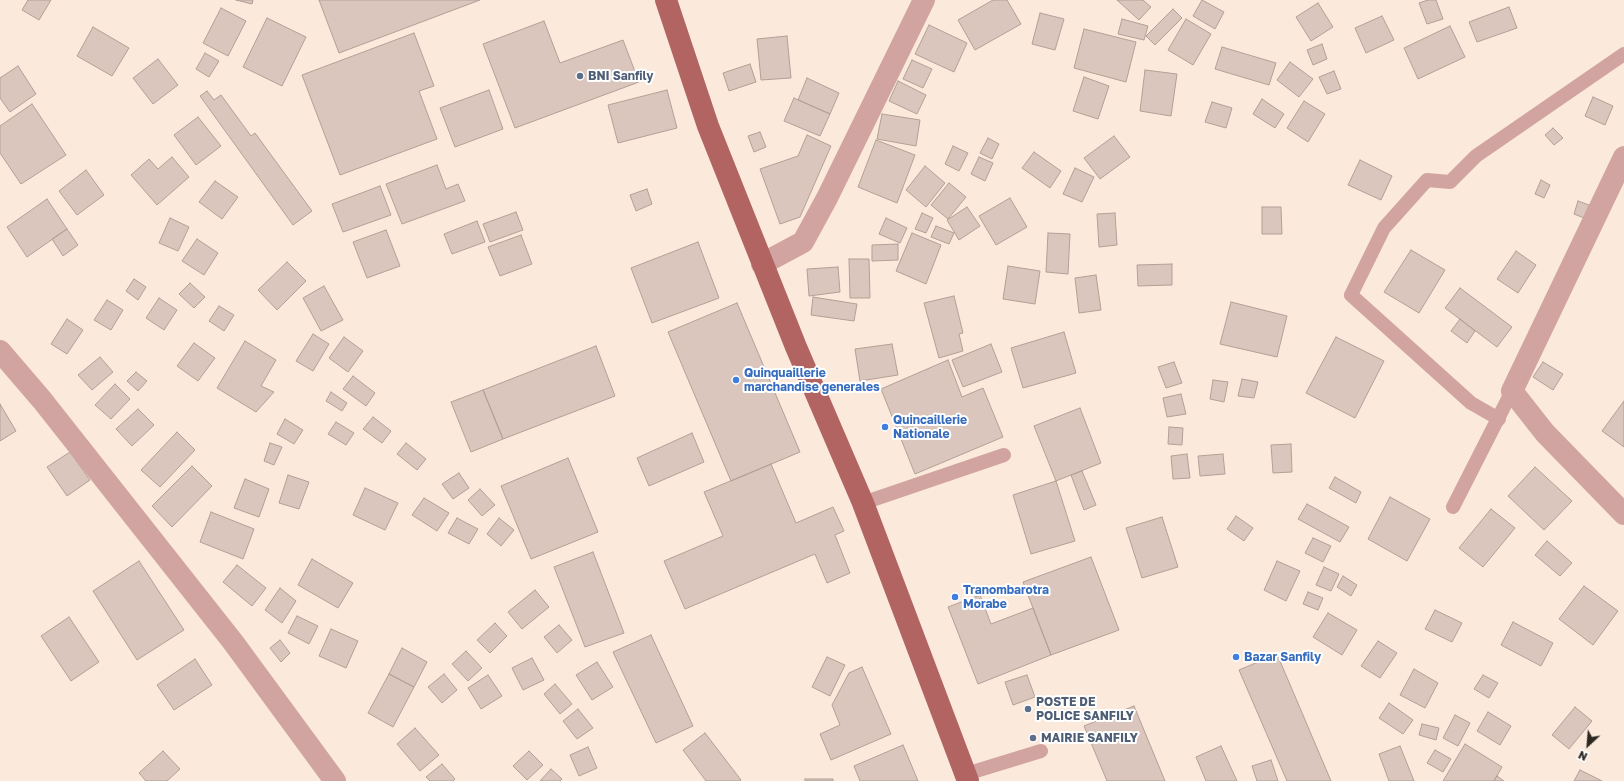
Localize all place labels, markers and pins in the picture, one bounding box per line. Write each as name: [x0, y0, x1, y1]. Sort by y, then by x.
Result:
place label: BNI Sanfily: [588, 69, 654, 83]
marker: BNI Sanfily: [575, 71, 585, 81]
place label: Quinquaillerie marchandise generales: [744, 366, 880, 394]
marker: Quinquaillerie marchandise generales: [731, 375, 741, 385]
place label: Quincaillerie Nationale: [893, 413, 967, 441]
marker: Quincaillerie Nationale: [880, 422, 890, 432]
place label: Tranombarotra Morabe: [963, 583, 1049, 611]
marker: Tranombarotra Morabe: [950, 592, 960, 602]
place label: Bazar Sanfily: [1244, 650, 1321, 664]
marker: Bazar Sanfily: [1231, 652, 1241, 662]
place label: POSTE DE POLICE SANFILY: [1036, 695, 1134, 723]
marker: POSTE DE POLICE SANFILY: [1023, 704, 1033, 714]
place label: MAIRIE SANFILY: [1041, 731, 1138, 745]
marker: MAIRIE SANFILY: [1028, 733, 1038, 743]

